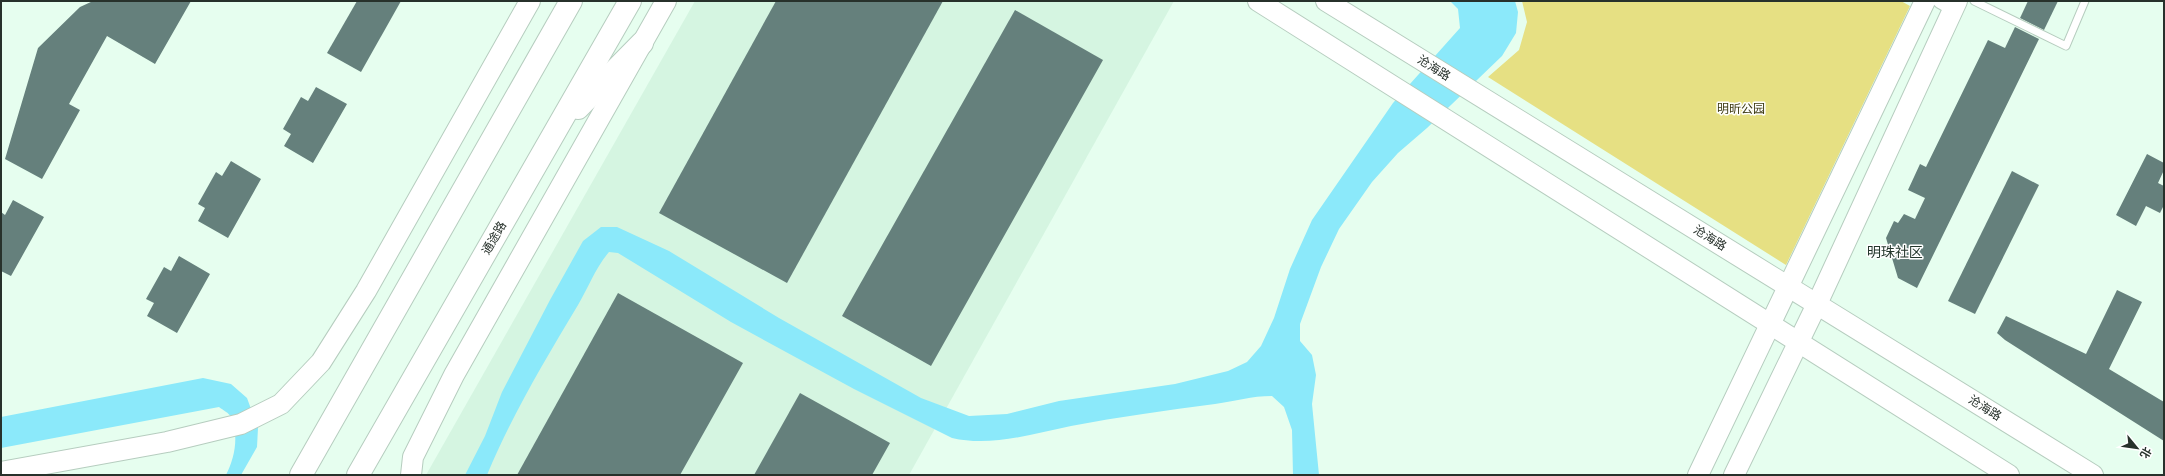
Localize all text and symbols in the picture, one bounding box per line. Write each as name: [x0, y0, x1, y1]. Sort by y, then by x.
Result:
street label: 沧海路: [1415, 53, 1453, 83]
park label: 明昕公园: [1717, 102, 1765, 116]
street label: 通途路: [479, 219, 509, 257]
street label: 沧海路: [1691, 223, 1729, 253]
district label: 明珠社区: [1867, 244, 1923, 260]
street label: 沧海路: [1966, 393, 2004, 423]
north arrow: [2117, 428, 2157, 468]
text: 北: [2137, 445, 2154, 461]

